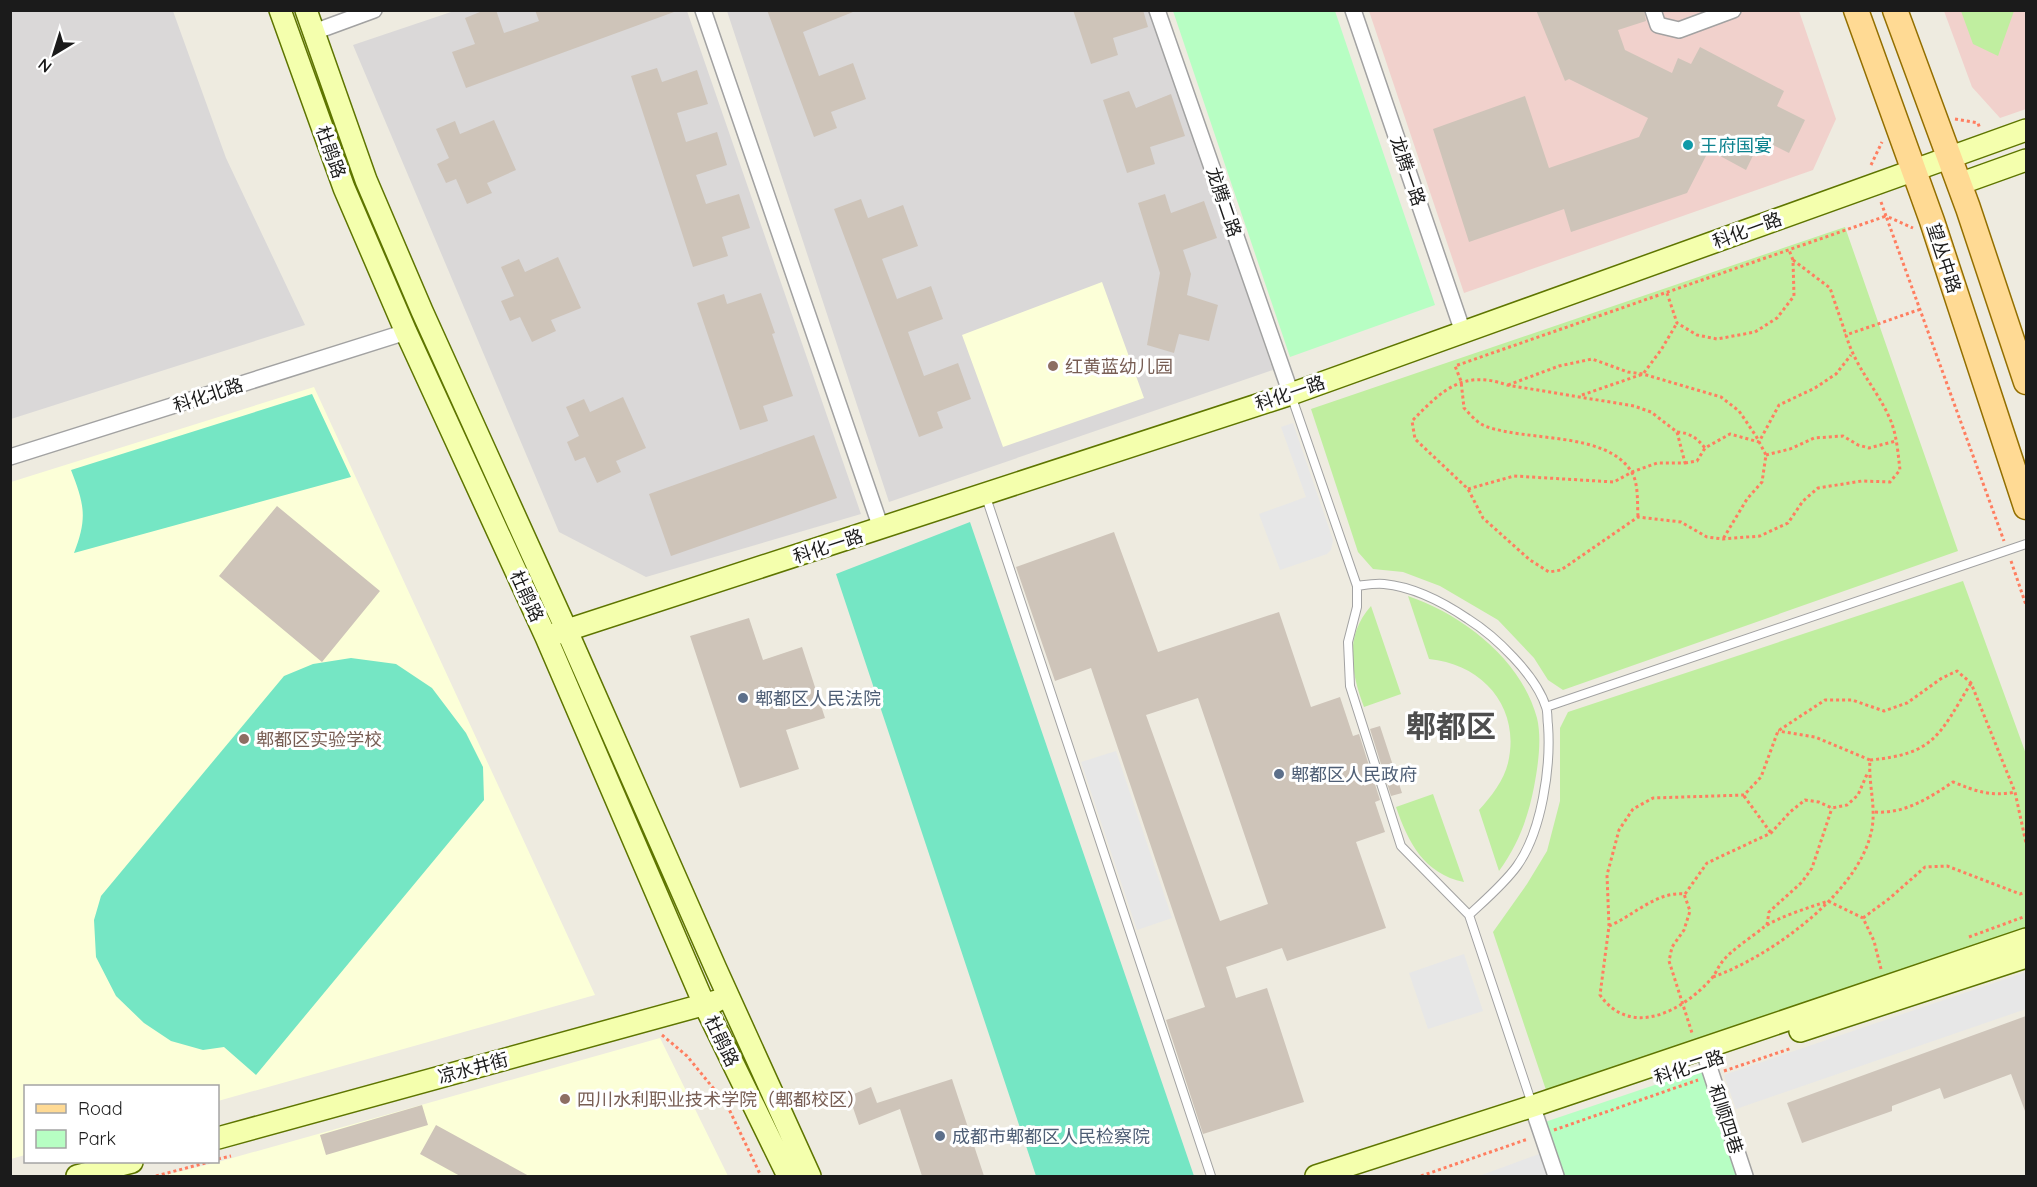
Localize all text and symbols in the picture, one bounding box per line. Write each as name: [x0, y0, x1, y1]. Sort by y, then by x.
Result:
north arrow: [24, 24, 84, 84]
text: N: [34, 54, 56, 77]
street label: 杜鹃路: [311, 123, 351, 181]
street label: 龙腾一路: [1385, 133, 1431, 209]
place label: 王府国宴: [1700, 134, 1772, 157]
marker: 王府国宴: [1681, 138, 1695, 152]
street label: 龙腾二路: [1201, 164, 1247, 240]
street label: 科化一路: [1709, 207, 1785, 253]
street label: 望丛中路: [1922, 220, 1966, 296]
place label: 红黄蓝幼儿园: [1065, 355, 1173, 378]
marker: 红黄蓝幼儿园: [1046, 359, 1060, 373]
street label: 科化一路: [1252, 370, 1328, 416]
street label: 科化北路: [170, 373, 246, 417]
street label: 科化一路: [790, 524, 866, 568]
street label: 杜鹃路: [505, 567, 549, 625]
place label: 郫都区人民法院: [755, 687, 881, 710]
marker: 郫都区人民法院: [736, 691, 750, 705]
district label: 郫都区: [1406, 707, 1496, 745]
place label: 郫都区实验学校: [256, 728, 382, 751]
marker: 郫都区实验学校: [237, 732, 251, 746]
place label: 郫都区人民政府: [1291, 763, 1417, 786]
marker: 郫都区人民政府: [1272, 767, 1286, 781]
street label: 杜鹃路: [700, 1012, 744, 1070]
street label: 科化二路: [1651, 1045, 1727, 1089]
street label: 凉水井街: [435, 1048, 511, 1088]
street label: 和顺四巷: [1704, 1081, 1748, 1157]
legend: [24, 1085, 219, 1163]
place label: 四川水利职业技术学院（郫都校区）: [577, 1088, 865, 1111]
marker: 四川水利职业技术学院（郫都校区）: [558, 1092, 572, 1106]
text: Road: [78, 1097, 123, 1120]
place label: 成都市郫都区人民检察院: [952, 1125, 1150, 1148]
text: Park: [78, 1127, 116, 1150]
marker: 成都市郫都区人民检察院: [933, 1129, 947, 1143]

